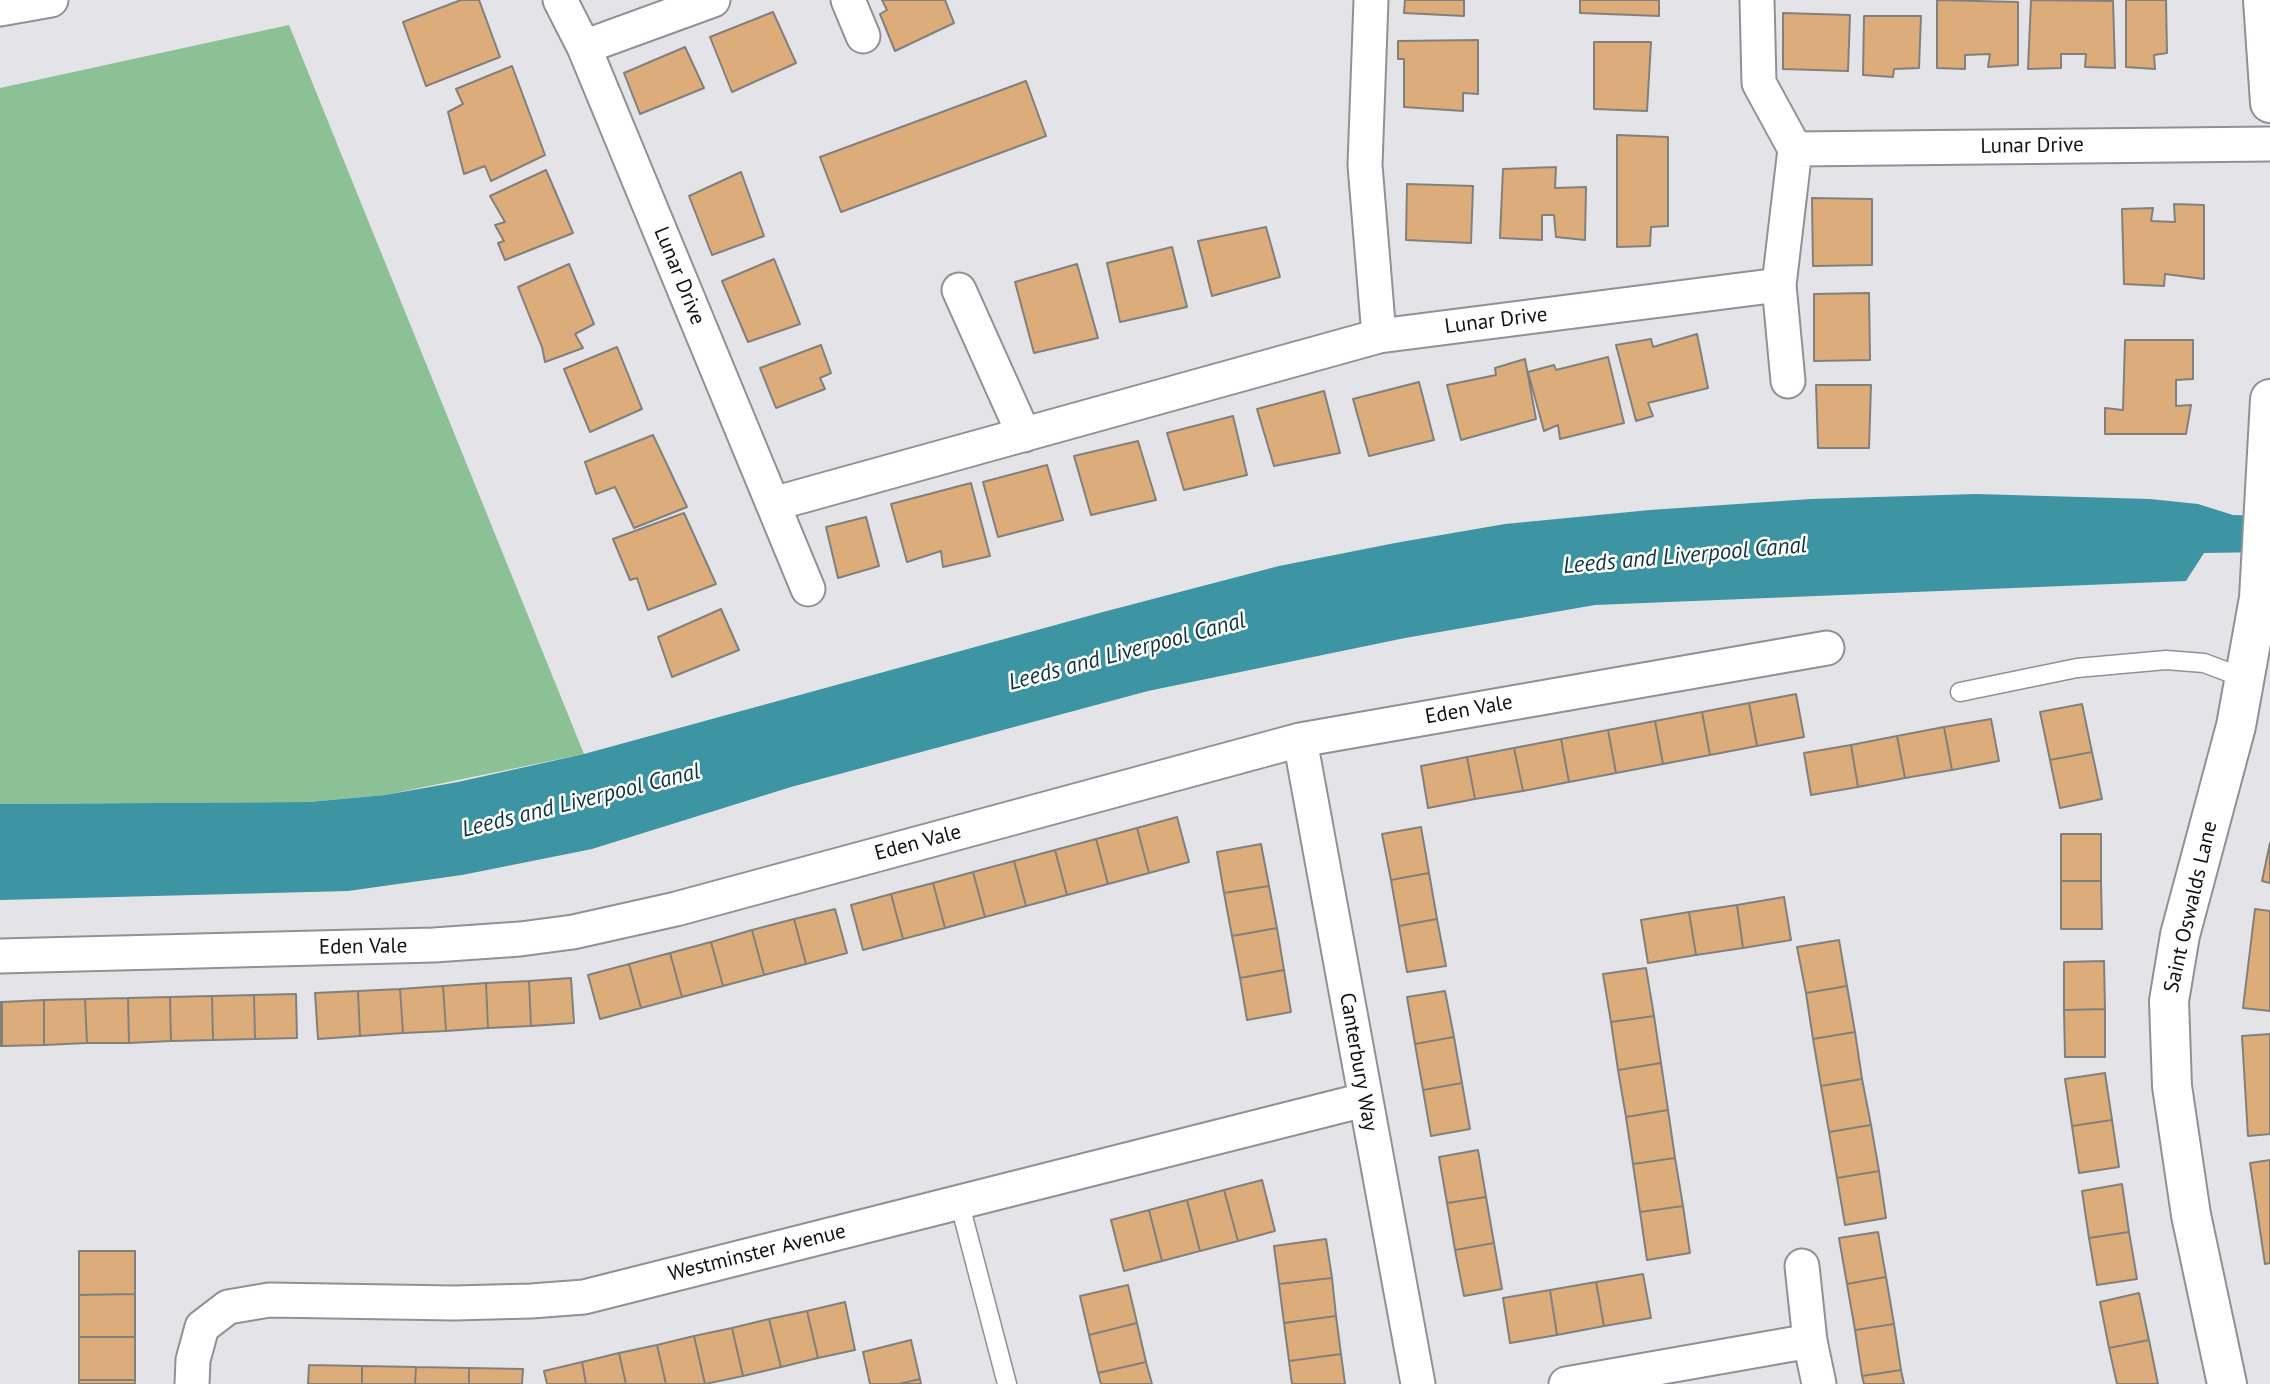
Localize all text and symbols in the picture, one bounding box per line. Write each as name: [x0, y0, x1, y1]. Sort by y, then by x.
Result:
street label: Lunar Drive: [1980, 132, 2084, 160]
street label: Lunar Drive: [648, 223, 710, 329]
street label: Lunar Drive: [1443, 302, 1549, 340]
water label: Leeds and Liverpool Canal: [1562, 532, 1808, 580]
water label: Leeds and Liverpool Canal: [1005, 607, 1249, 697]
street label: Eden Vale: [1423, 690, 1515, 730]
water label: Leeds and Liverpool Canal: [459, 758, 703, 844]
street label: Eden Vale: [872, 819, 964, 867]
street label: Saint Oswalds Lane: [2159, 819, 2223, 995]
street label: Eden Vale: [319, 934, 407, 960]
street label: Canterbury Way: [1333, 991, 1383, 1133]
street label: Westminster Avenue: [666, 1219, 848, 1287]

